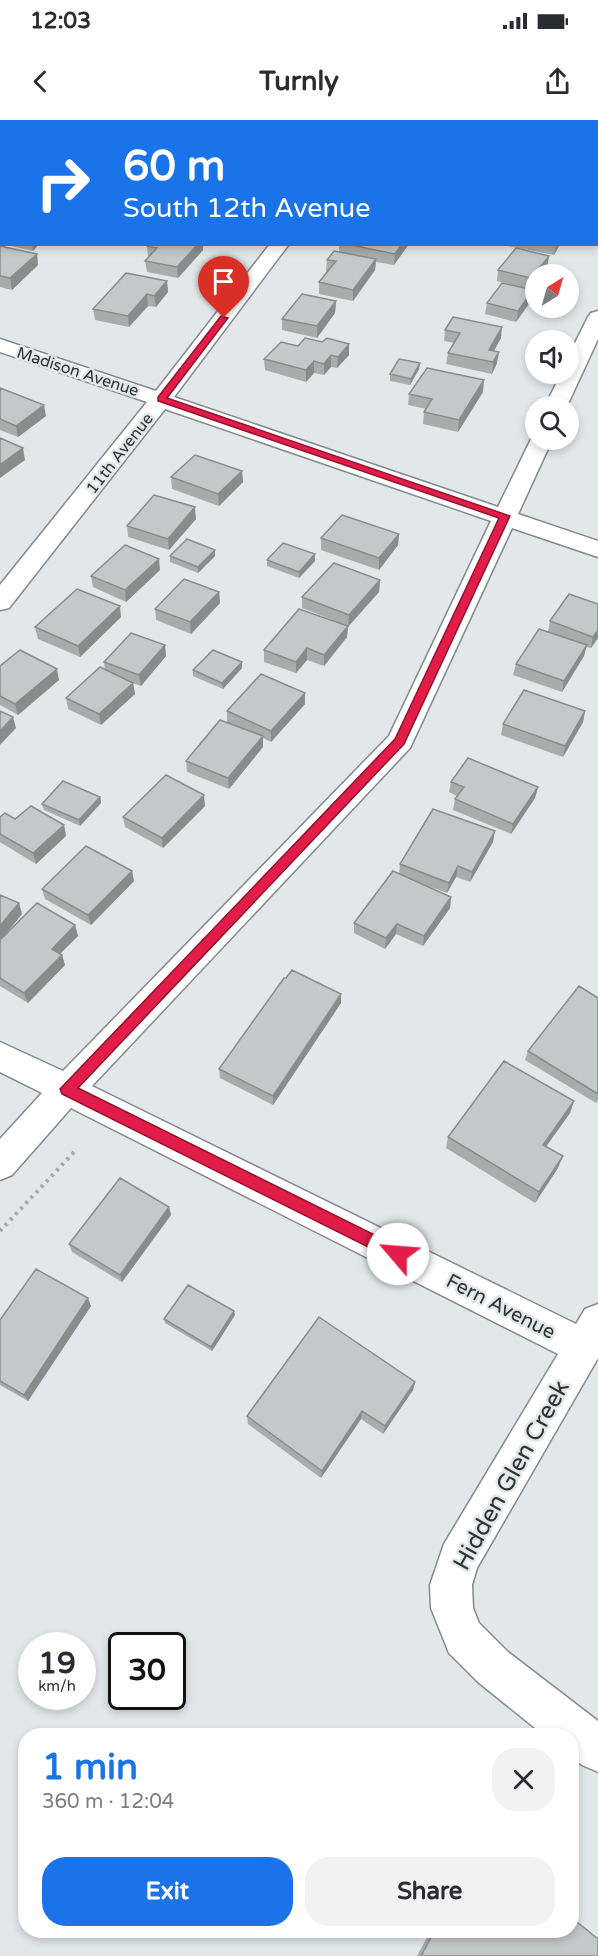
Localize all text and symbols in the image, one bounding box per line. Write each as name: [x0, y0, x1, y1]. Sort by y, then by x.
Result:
text: 12:03: [30, 8, 91, 34]
icon: back: [24, 65, 57, 98]
text: Turnly: [259, 65, 339, 98]
icon: share: [541, 65, 574, 98]
text: 60 m: [123, 141, 225, 192]
icon: right: [24, 144, 102, 222]
text: South 12th Avenue: [123, 192, 371, 225]
pin: [198, 256, 249, 318]
north arrow: [525, 264, 579, 318]
map controls: [525, 264, 579, 450]
icon: arrive: [207, 265, 240, 298]
button: sound: [525, 330, 579, 384]
street label: Madison Avenue: [14, 343, 141, 401]
button: search: [525, 396, 579, 450]
street label: 11th Avenue: [82, 409, 158, 498]
position arrow: [366, 1222, 430, 1286]
street label: Fern Avenue: [442, 1269, 559, 1345]
street label: Hidden Glen Creek: [447, 1375, 576, 1575]
speed limit sign: 30: [108, 1632, 186, 1710]
text: 19: [38, 1645, 76, 1682]
text: km/h: [38, 1677, 76, 1695]
text: 1 min: [42, 1746, 138, 1789]
button: close: [492, 1748, 555, 1811]
text: 360 m · 12:04: [42, 1790, 174, 1814]
button: Exit: [42, 1857, 293, 1926]
button: Share: [305, 1857, 555, 1926]

